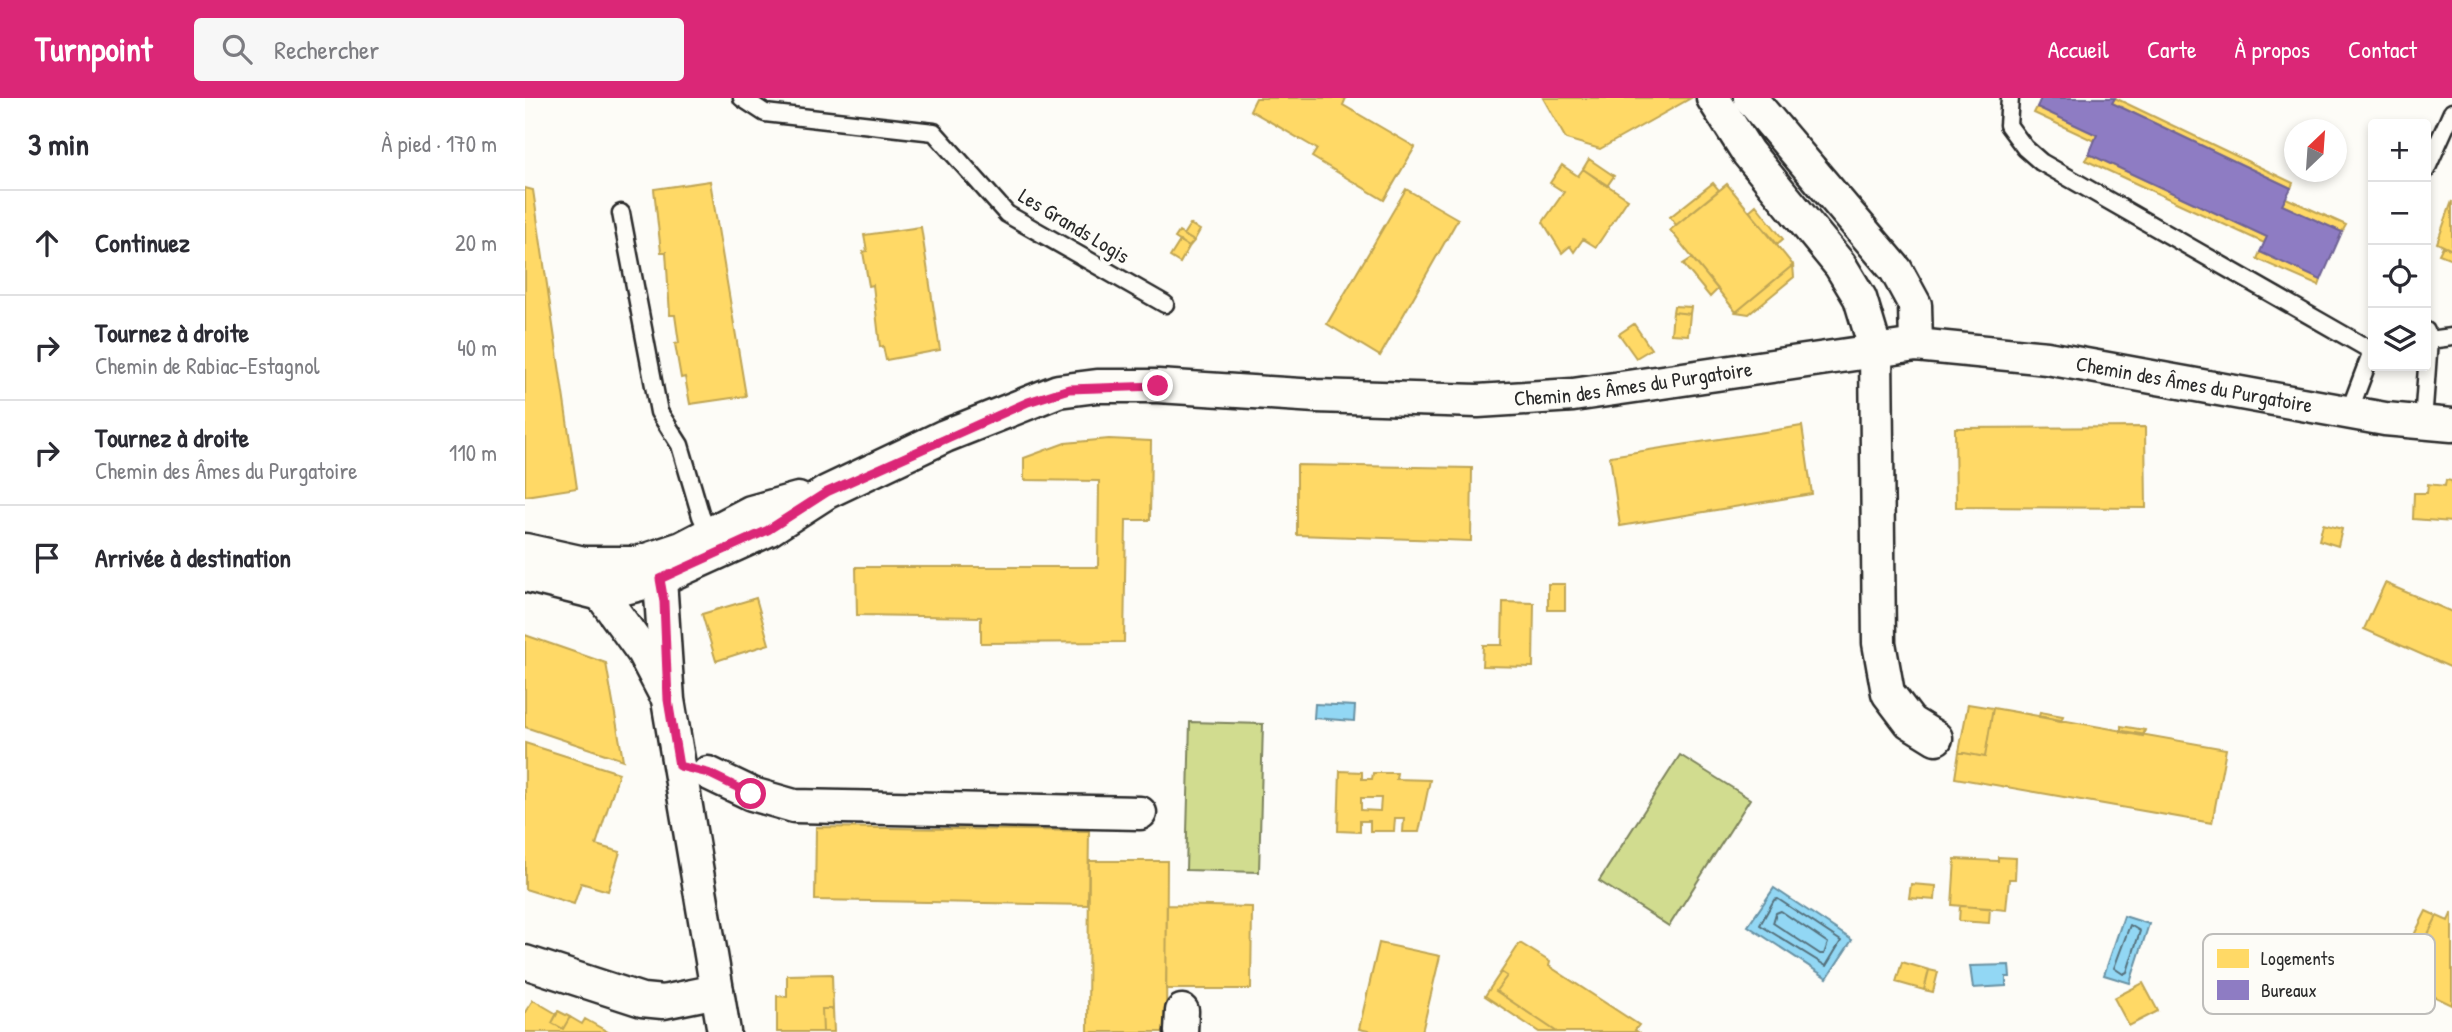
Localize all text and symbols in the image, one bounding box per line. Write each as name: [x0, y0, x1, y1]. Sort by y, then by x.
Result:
search box: [194, 18, 684, 81]
text: Turnpoint: [35, 27, 152, 71]
icon: search: [218, 30, 256, 68]
text: Rechercher: [274, 32, 379, 67]
text: Accueil: [2048, 33, 2109, 65]
text: Carte: [2147, 33, 2196, 65]
text: À propos: [2234, 33, 2310, 65]
text: Contact: [2348, 33, 2417, 65]
north arrow: [2284, 119, 2347, 182]
map controls: [2368, 119, 2431, 371]
button: +: [2368, 119, 2431, 182]
text: 3 min: [28, 124, 89, 164]
text: À pied · 170 m: [381, 128, 497, 159]
street label: Les Grands Logis: [1013, 181, 1135, 270]
button: −: [2368, 182, 2431, 245]
icon: ahead: [28, 224, 66, 262]
text: Continuez: [95, 225, 190, 260]
text: 20 m: [455, 227, 497, 258]
button: locate: [2368, 245, 2431, 308]
button: layers: [2368, 308, 2431, 371]
text: Tournez à droite: [95, 315, 249, 350]
icon: right: [28, 329, 66, 367]
text: 40 m: [457, 332, 497, 363]
street label: Chemin des Âmes du Purgatoire: [2074, 349, 2315, 420]
text: Chemin de Rabiac-Estagnol: [95, 350, 320, 381]
street label: Chemin des Âmes du Purgatoire: [1513, 354, 1754, 413]
route end: [1142, 370, 1173, 401]
text: Tournez à droite: [95, 420, 249, 455]
icon: right: [28, 434, 66, 472]
text: 110 m: [449, 437, 497, 468]
text: Chemin des Âmes du Purgatoire: [95, 455, 358, 486]
icon: arrive: [28, 539, 66, 577]
text: Arrivée à destination: [95, 540, 291, 575]
route start: [735, 778, 766, 809]
legend: [2203, 934, 2435, 1014]
text: Logements: [2261, 945, 2335, 971]
text: Bureaux: [2261, 977, 2317, 1003]

